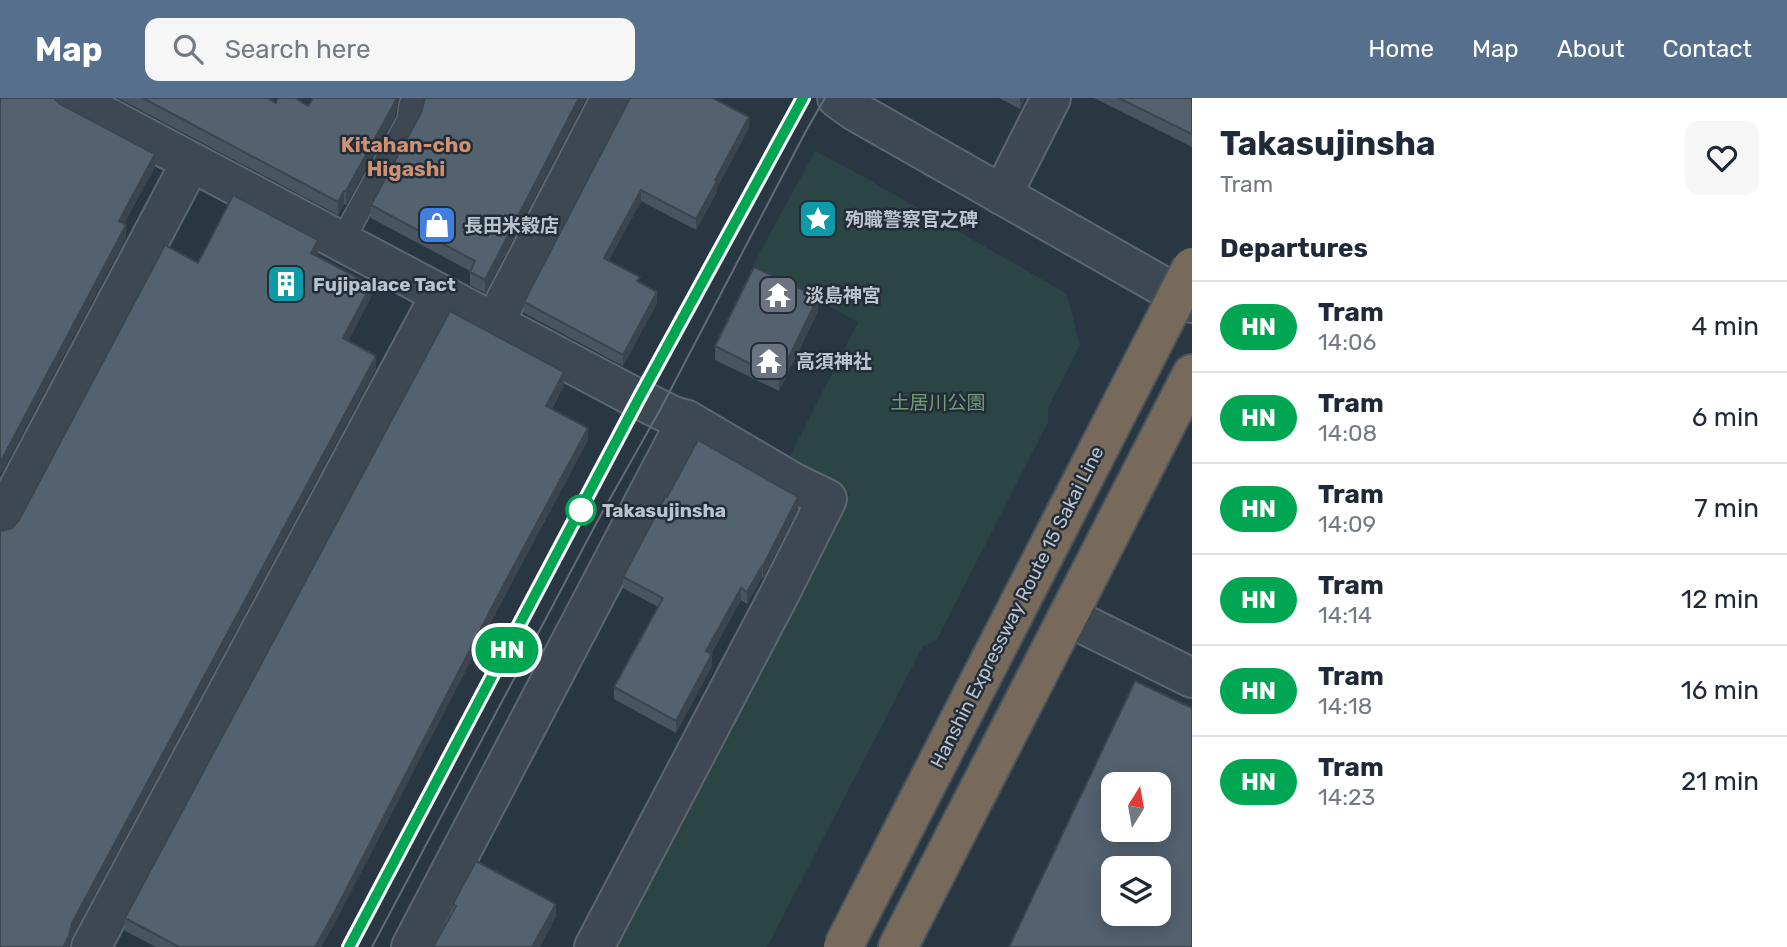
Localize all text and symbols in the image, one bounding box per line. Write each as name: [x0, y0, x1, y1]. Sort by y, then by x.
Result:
search box: [145, 18, 635, 81]
text: Map: [35, 30, 103, 69]
icon: search: [169, 30, 207, 68]
text: Search here: [225, 34, 370, 65]
text: Home: [1368, 35, 1434, 63]
text: Map: [1472, 35, 1519, 63]
text: About: [1557, 35, 1625, 63]
text: Contact: [1663, 35, 1752, 63]
button: heart: [1685, 121, 1759, 195]
text: Takasujinsha: [1220, 124, 1435, 163]
district label: Kitahan-cho Higashi: [341, 132, 471, 181]
text: Tram: [1220, 170, 1273, 198]
place icon: 殉職警察官之碑: [797, 198, 839, 240]
shop icon: 長田米穀店: [416, 204, 458, 246]
place label: 殉職警察官之碑: [845, 208, 978, 231]
place label: 長田米穀店: [464, 214, 559, 237]
text: Departures: [1220, 233, 1368, 264]
building icon: Fujipalace Tact: [265, 263, 307, 305]
place label: Fujipalace Tact: [313, 273, 456, 296]
temple icon: 淡島神宮: [757, 274, 799, 316]
place label: 淡島神宮: [805, 284, 881, 307]
text: Tram: [1318, 297, 1384, 328]
text: 4 min: [1691, 311, 1759, 342]
text: HN: [1241, 313, 1276, 341]
text: 14:06: [1318, 328, 1377, 356]
temple icon: 高須神社: [748, 340, 790, 382]
place label: 高須神社: [796, 350, 872, 373]
text: Tram: [1318, 388, 1384, 419]
park label: 土居川公園: [890, 391, 986, 414]
text: 6 min: [1692, 402, 1759, 433]
text: HN: [1241, 404, 1276, 432]
text: 14:08: [1318, 419, 1377, 447]
street label: Hanshin Expressway Route 15 Sakai Line: [926, 442, 1108, 772]
text: Tram: [1318, 479, 1384, 510]
text: 7 min: [1694, 493, 1759, 524]
marker: Takasujinsha: [566, 495, 596, 525]
text: HN: [1241, 495, 1276, 523]
place label: Takasujinsha: [602, 499, 726, 522]
text: 14:09: [1318, 510, 1376, 538]
text: Tram: [1318, 570, 1384, 601]
text: 12 min: [1681, 584, 1759, 615]
text: HN: [1241, 586, 1276, 614]
text: 14:14: [1318, 601, 1372, 629]
line badge: HN: [476, 627, 538, 673]
text: HN: [489, 636, 525, 664]
text: Tram: [1318, 661, 1384, 692]
text: 16 min: [1681, 675, 1759, 706]
text: HN: [1241, 677, 1276, 705]
text: 14:18: [1318, 692, 1373, 720]
text: Tram: [1318, 752, 1384, 783]
text: 21 min: [1681, 766, 1759, 797]
text: HN: [1241, 768, 1276, 796]
north arrow: [1101, 772, 1171, 842]
map controls: [1101, 772, 1171, 926]
text: 14:23: [1318, 783, 1375, 811]
button: layers: [1101, 856, 1171, 926]

